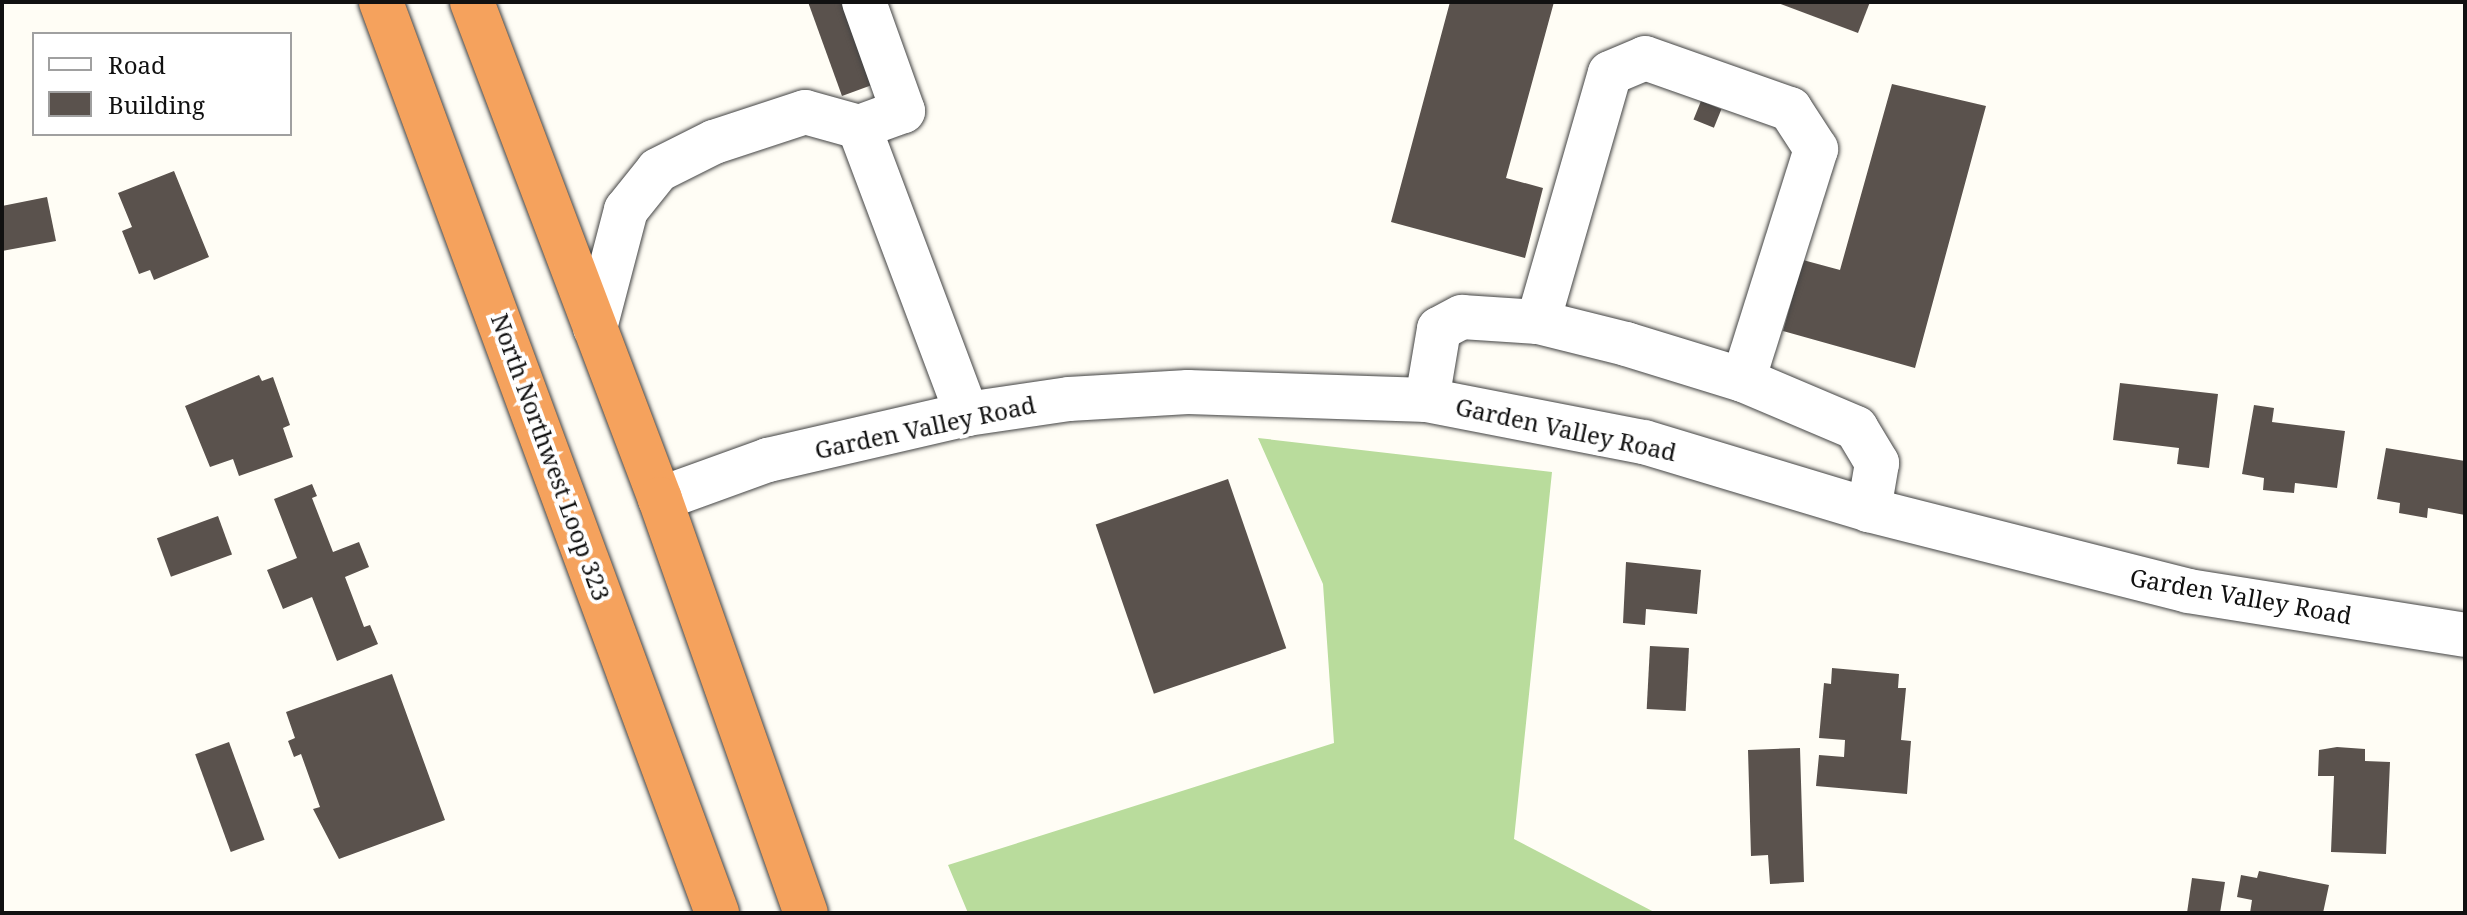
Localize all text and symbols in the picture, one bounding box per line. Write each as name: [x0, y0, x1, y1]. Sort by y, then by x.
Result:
legend: [32, 32, 292, 136]
text: Road: [108, 48, 166, 81]
text: Building: [108, 88, 205, 121]
street label: North Northwest Loop 323: [486, 309, 616, 605]
street label: Garden Valley Road: [812, 390, 1038, 464]
street label: Garden Valley Road: [1453, 392, 1679, 466]
street label: Garden Valley Road: [2128, 562, 2354, 630]

